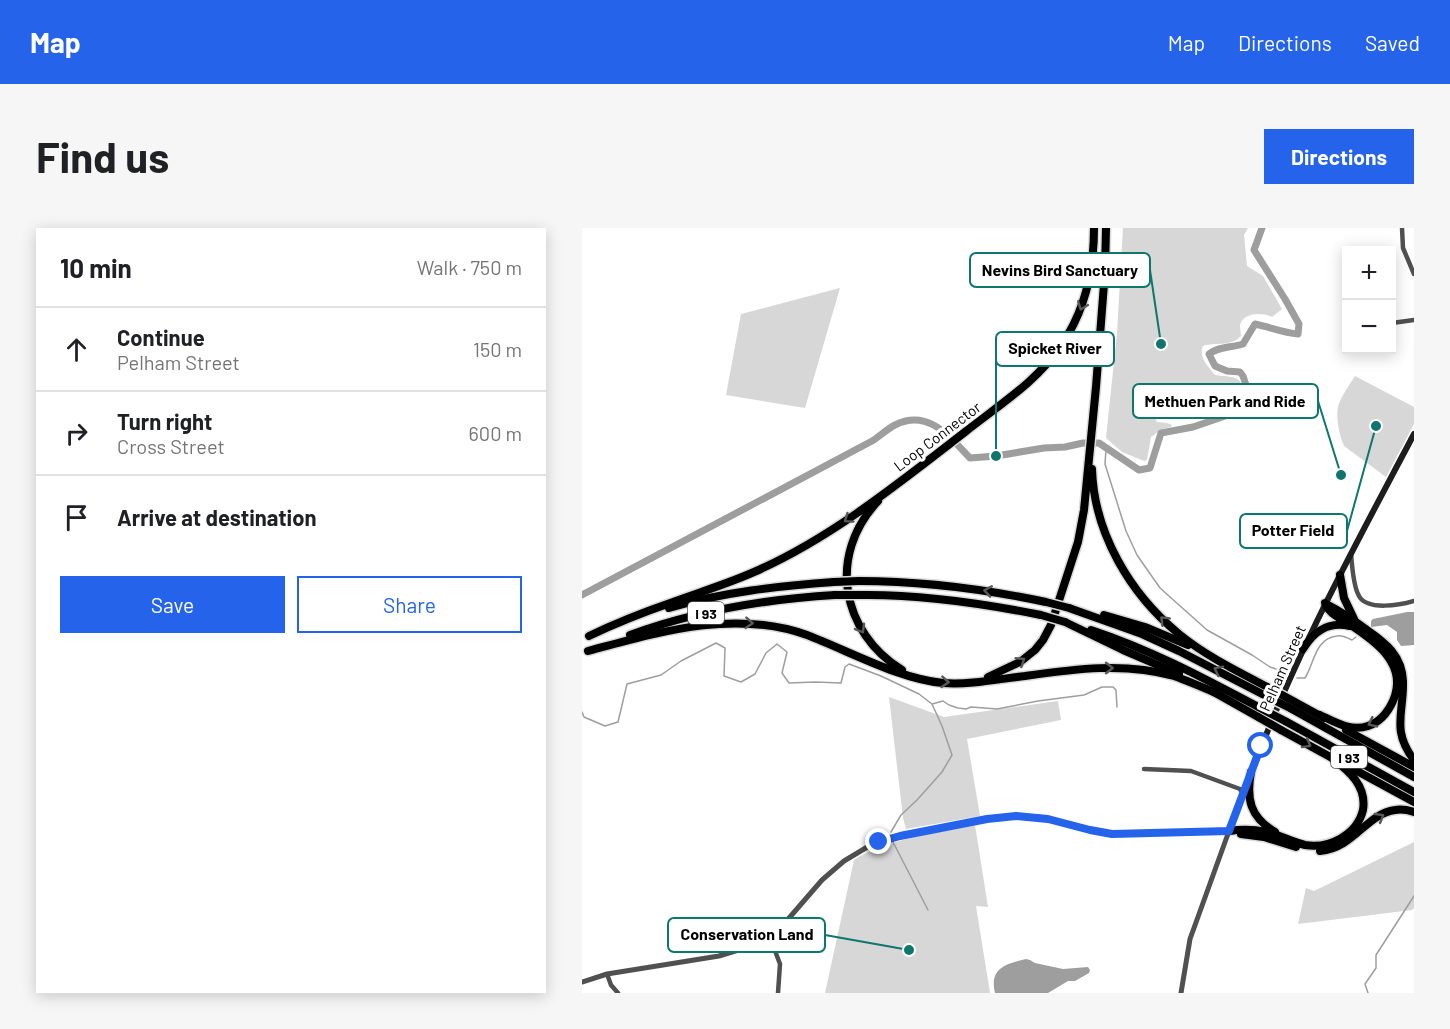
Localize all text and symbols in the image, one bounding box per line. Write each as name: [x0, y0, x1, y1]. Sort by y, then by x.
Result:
text: Map: [30, 25, 81, 59]
text: Map: [1168, 30, 1205, 55]
text: Directions: [1238, 30, 1332, 55]
text: Saved: [1365, 30, 1420, 55]
button: Directions: [1264, 129, 1414, 184]
text: Find us: [36, 131, 169, 181]
map controls: [1342, 246, 1396, 354]
button: +: [1342, 246, 1396, 300]
text: 10 min: [60, 252, 132, 283]
callout: Nevins Bird Sanctuary: [970, 253, 1150, 287]
text: Walk · 750 m: [417, 255, 522, 279]
text: Nevins Bird Sanctuary: [982, 260, 1138, 279]
one-way arrow: [1076, 300, 1089, 311]
button: −: [1342, 300, 1396, 354]
text: Continue: [117, 324, 205, 350]
callout: Spicket River: [996, 332, 1114, 366]
icon: ahead: [60, 333, 93, 366]
text: 150 m: [473, 337, 522, 361]
text: Spicket River: [1008, 338, 1102, 357]
text: Pelham Street: [117, 350, 240, 374]
callout: Methuen Park and Ride: [1133, 384, 1318, 418]
text: Methuen Park and Ride: [1144, 391, 1306, 410]
street label: Loop Connector: [890, 397, 984, 475]
text: Turn right: [117, 408, 212, 434]
icon: right: [60, 417, 93, 450]
text: 600 m: [469, 421, 522, 445]
text: Cross Street: [117, 434, 225, 458]
icon: arrive: [60, 501, 93, 534]
text: Arrive at destination: [117, 504, 316, 530]
one-way arrow: [844, 512, 855, 523]
callout: Potter Field: [1240, 514, 1347, 548]
text: Potter Field: [1252, 520, 1334, 539]
button: Save: [60, 576, 285, 633]
button: Share: [297, 576, 522, 633]
one-way arrow: [983, 585, 993, 598]
road number: I 93: [688, 602, 724, 624]
one-way arrow: [744, 616, 753, 629]
one-way arrow: [1160, 616, 1171, 627]
street label: Pelham Street: [1255, 622, 1309, 714]
one-way arrow: [854, 623, 866, 634]
one-way arrow: [1014, 657, 1025, 668]
one-way arrow: [1104, 661, 1113, 674]
one-way arrow: [1214, 666, 1224, 677]
one-way arrow: [940, 676, 949, 689]
one-way arrow: [1367, 716, 1378, 728]
route start: [1247, 732, 1273, 758]
one-way arrow: [1300, 737, 1311, 748]
road number: I 93: [1331, 746, 1367, 768]
one-way arrow: [1374, 813, 1384, 824]
route end: [865, 828, 891, 854]
callout: Conservation Land: [668, 918, 825, 952]
text: Conservation Land: [681, 924, 814, 943]

